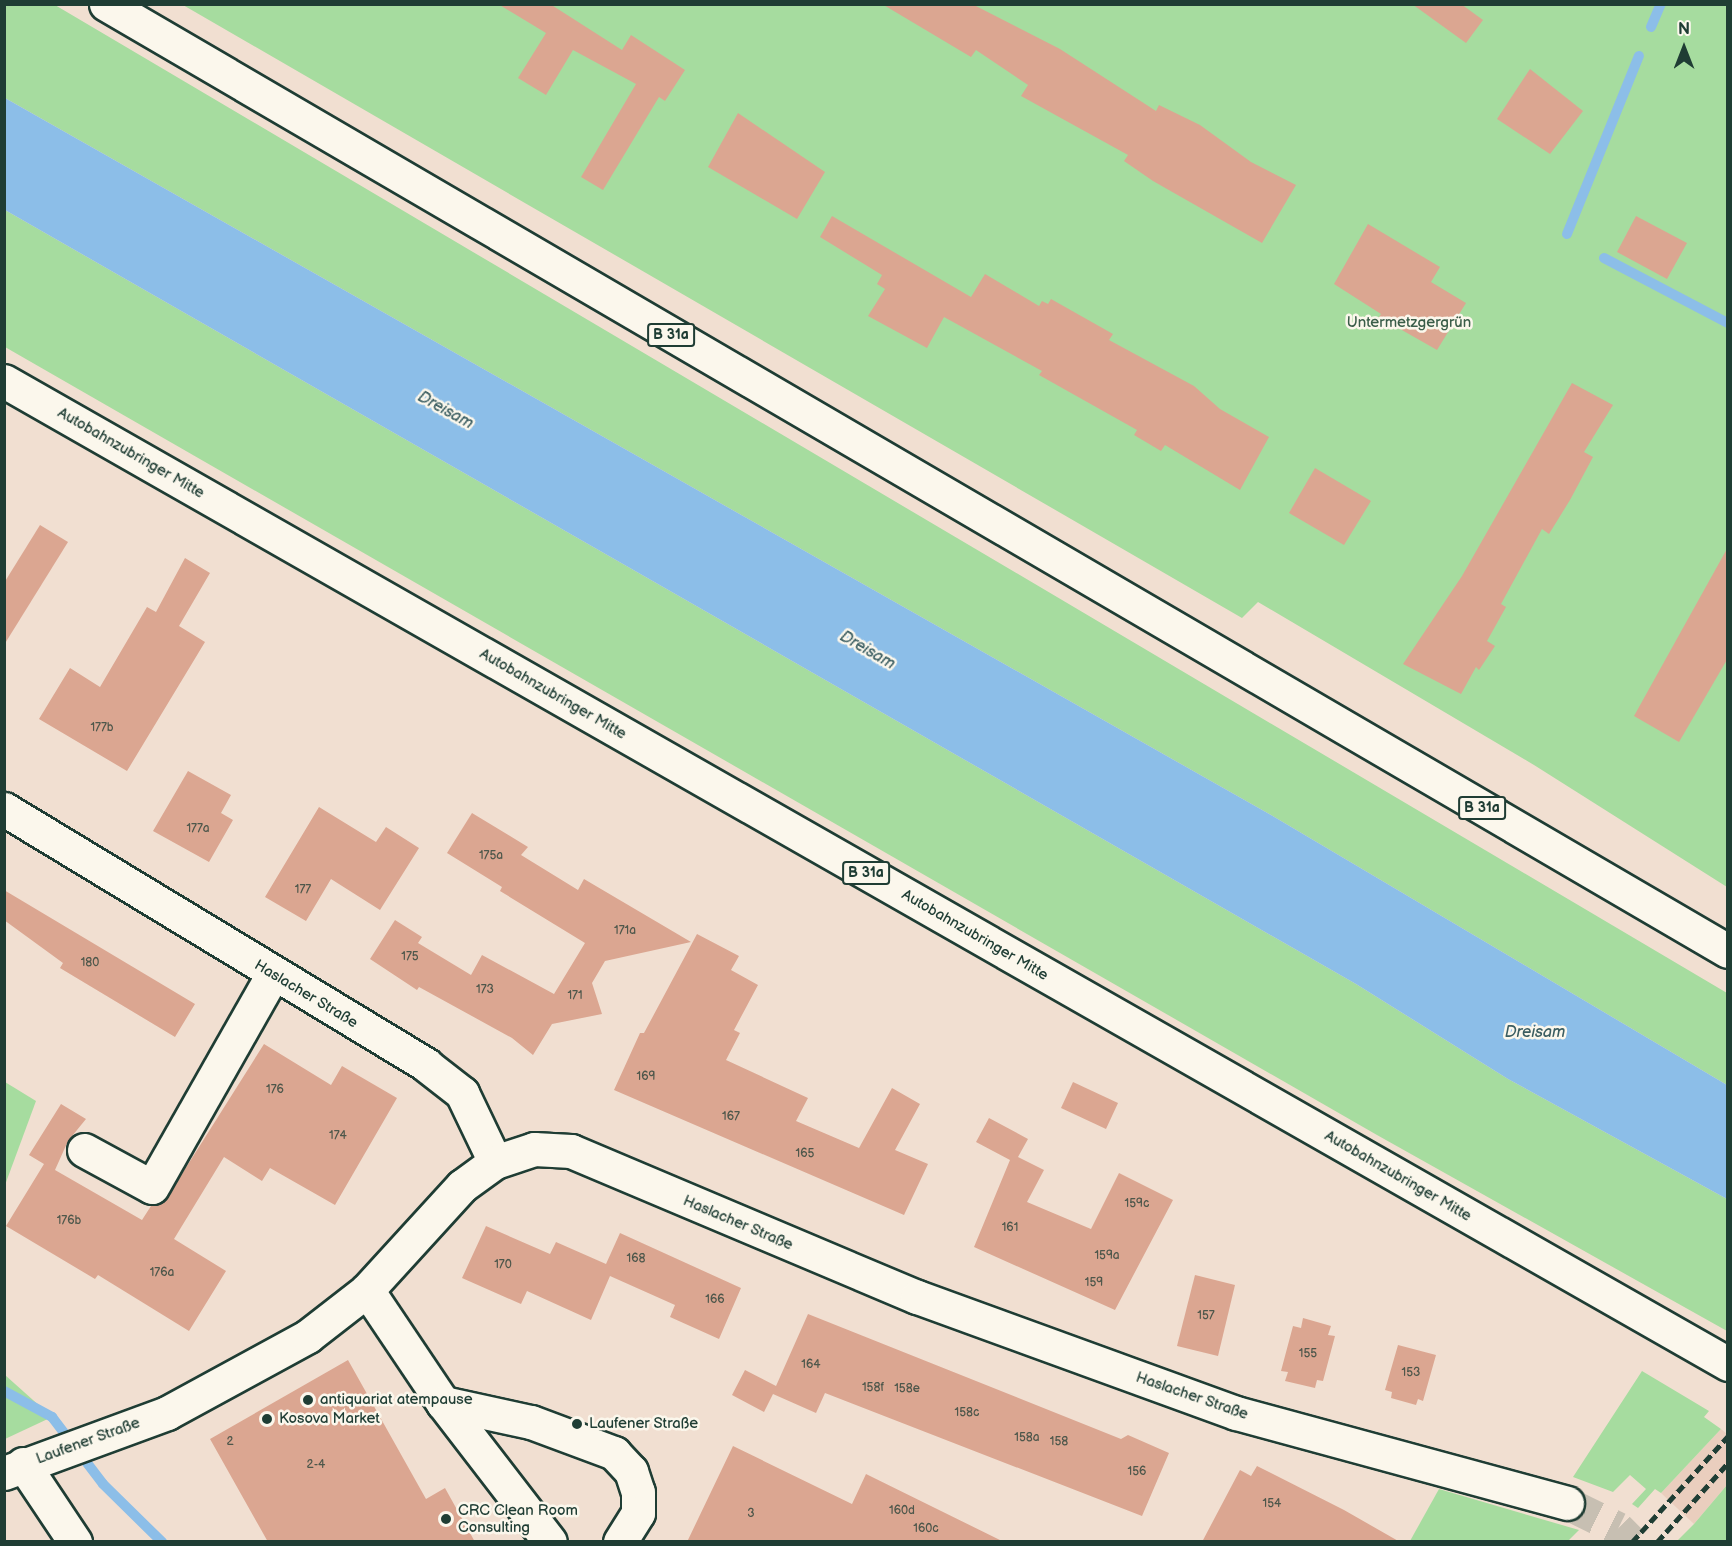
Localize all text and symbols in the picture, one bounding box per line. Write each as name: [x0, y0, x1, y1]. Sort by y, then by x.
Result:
north arrow: [1654, 18, 1714, 78]
text: N: [1678, 20, 1690, 39]
park label: Untermetzgergrün: [1347, 314, 1471, 332]
road number: B 31a: [647, 324, 695, 346]
water label: Dreisam: [414, 388, 476, 434]
street label: Autobahnzubringer Mitte: [55, 404, 207, 502]
water label: Dreisam: [836, 628, 898, 674]
street label: Autobahnzubringer Mitte: [477, 645, 629, 743]
house number: 177b: [90, 721, 114, 735]
road number: B 31a: [1458, 797, 1506, 819]
house number: 177a: [186, 822, 210, 836]
house number: 175a: [479, 849, 503, 863]
road number: B 31a: [842, 862, 890, 884]
house number: 177: [295, 883, 311, 897]
street label: Autobahnzubringer Mitte: [899, 886, 1051, 984]
house number: 171a: [614, 924, 636, 938]
house number: 175: [401, 950, 419, 964]
house number: 180: [81, 956, 99, 970]
street label: Haslacher Straße: [251, 956, 361, 1032]
house number: 173: [476, 983, 494, 997]
house number: 171: [567, 989, 583, 1003]
water label: Dreisam: [1505, 1023, 1565, 1043]
house number: 169: [637, 1070, 655, 1084]
house number: 176: [266, 1083, 284, 1097]
house number: 167: [722, 1110, 740, 1124]
street label: Autobahnzubringer Mitte: [1322, 1127, 1474, 1225]
house number: 174: [329, 1129, 347, 1143]
house number: 165: [796, 1147, 814, 1161]
street label: Haslacher Straße: [680, 1192, 796, 1254]
house number: 159c: [1125, 1197, 1149, 1211]
house number: 176b: [57, 1214, 81, 1228]
house number: 161: [1002, 1221, 1018, 1235]
house number: 159a: [1094, 1249, 1120, 1263]
house number: 168: [627, 1252, 645, 1266]
house number: 170: [494, 1258, 512, 1272]
house number: 176a: [150, 1266, 174, 1280]
house number: 159: [1085, 1276, 1103, 1290]
house number: 166: [705, 1293, 725, 1307]
house number: 157: [1197, 1309, 1215, 1323]
house number: 155: [1299, 1347, 1317, 1361]
house number: 164: [801, 1358, 821, 1372]
house number: 153: [1402, 1366, 1420, 1380]
street label: Haslacher Straße: [1133, 1368, 1251, 1424]
house number: 158f: [862, 1381, 884, 1395]
house number: 158e: [894, 1382, 920, 1396]
place label: antiquariat atempause: [320, 1391, 473, 1409]
marker: antiquariat atempause: [301, 1393, 315, 1407]
house number: 158c: [955, 1406, 979, 1420]
place label: Kosova Market: [279, 1410, 380, 1428]
marker: Kosova Market: [260, 1412, 274, 1426]
street label: Laufener Straße: [34, 1414, 142, 1468]
place label: Laufener Straße: [589, 1415, 698, 1433]
marker: Laufener Straße: [570, 1417, 584, 1431]
house number: 158a: [1014, 1431, 1040, 1445]
house number: 2: [226, 1435, 234, 1449]
house number: 158: [1050, 1435, 1068, 1449]
house number: 2-4: [307, 1458, 325, 1472]
house number: 156: [1128, 1465, 1146, 1479]
house number: 154: [1263, 1497, 1281, 1511]
place label: CRC Clean Room Consulting: [458, 1501, 578, 1536]
house number: 160d: [889, 1504, 915, 1518]
house number: 3: [747, 1507, 755, 1521]
marker: CRC Clean Room Consulting: [439, 1512, 453, 1526]
house number: 160c: [913, 1522, 939, 1536]

